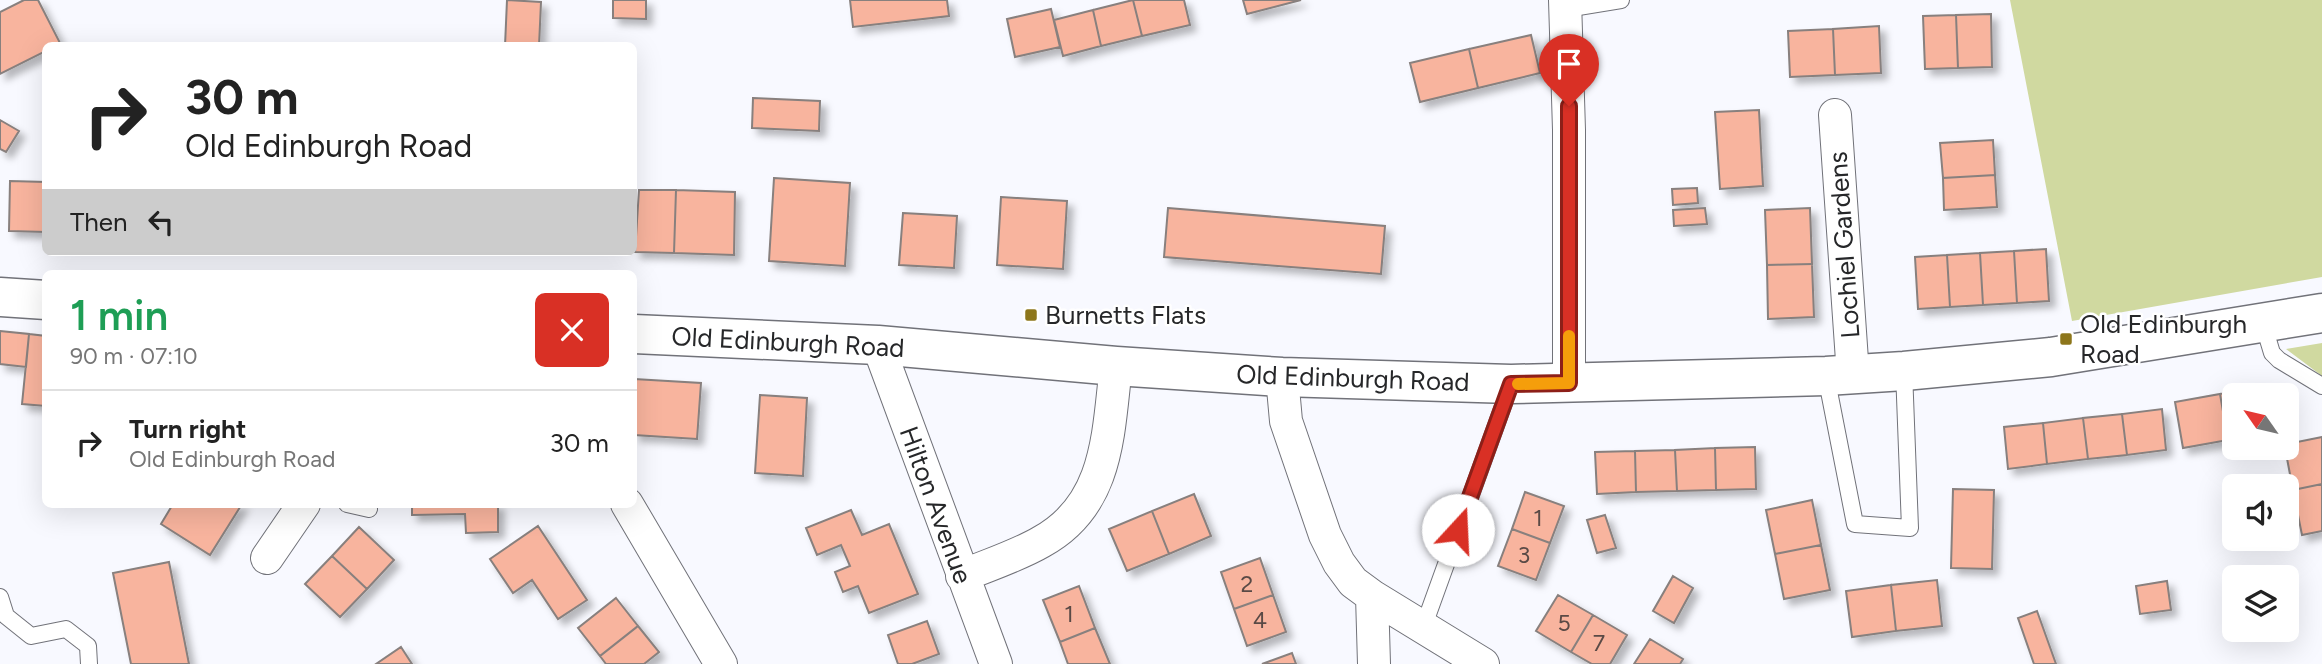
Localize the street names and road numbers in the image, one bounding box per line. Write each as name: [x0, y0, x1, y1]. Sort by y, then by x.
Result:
street label: Lochiel Gardens: [1822, 150, 1866, 340]
street label: Old Edinburgh Road: [671, 320, 905, 364]
street label: Old Edinburgh Road: [1236, 358, 1470, 398]
street label: Hilton Avenue: [893, 422, 979, 588]

